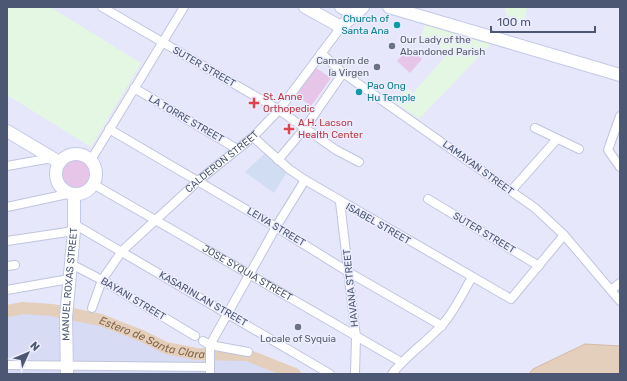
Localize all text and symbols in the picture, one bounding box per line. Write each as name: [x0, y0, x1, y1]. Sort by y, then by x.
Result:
scale bar: [491, 8, 595, 34]
place label: Church of Santa Ana: [341, 13, 389, 37]
text: 100 m: [497, 15, 531, 29]
marker: Church of Santa Ana: [392, 20, 402, 30]
place label: Our Lady of the Abandoned Parish: [400, 34, 485, 58]
marker: Our Lady of the Abandoned Parish: [387, 41, 397, 51]
street label: SUTER STREET: [170, 44, 238, 90]
place label: Camarín de la Virgen: [316, 55, 369, 79]
marker: Camarín de la Virgen: [372, 62, 382, 72]
place label: Pao Ong Hu Temple: [367, 80, 416, 104]
marker: Pao Ong Hu Temple: [354, 87, 364, 97]
place label: St. Anne Orthopedic: [263, 91, 315, 115]
street label: LA TORRE STREET: [146, 93, 226, 145]
marker: St. Anne Orthopedic: [248, 97, 260, 109]
place label: A.H. Lacson Health Center: [298, 117, 363, 141]
marker: A.H. Lacson Health Center: [283, 123, 295, 135]
street label: CALDERON STREET: [183, 129, 261, 195]
street label: LAMAYAN STREET: [440, 138, 516, 198]
street label: ISABEL STREET: [344, 201, 413, 247]
street label: LEIVA STREET: [245, 205, 307, 249]
street label: SUTER STREET: [451, 210, 517, 256]
street label: MANUEL ROXAS STREET: [60, 227, 80, 341]
street label: JOSE SYQUIA STREET: [200, 242, 294, 304]
street label: HAVANA STREET: [341, 248, 361, 328]
street label: KASARINLAN STREET: [157, 269, 249, 329]
street label: BAYANI STREET: [98, 275, 168, 323]
water label: Estero de Santa Clara: [98, 314, 206, 361]
marker: Locale of Syquia: [293, 322, 303, 332]
north arrow: [8, 333, 48, 373]
place label: Locale of Syquia: [260, 333, 336, 345]
text: N: [27, 339, 42, 354]

